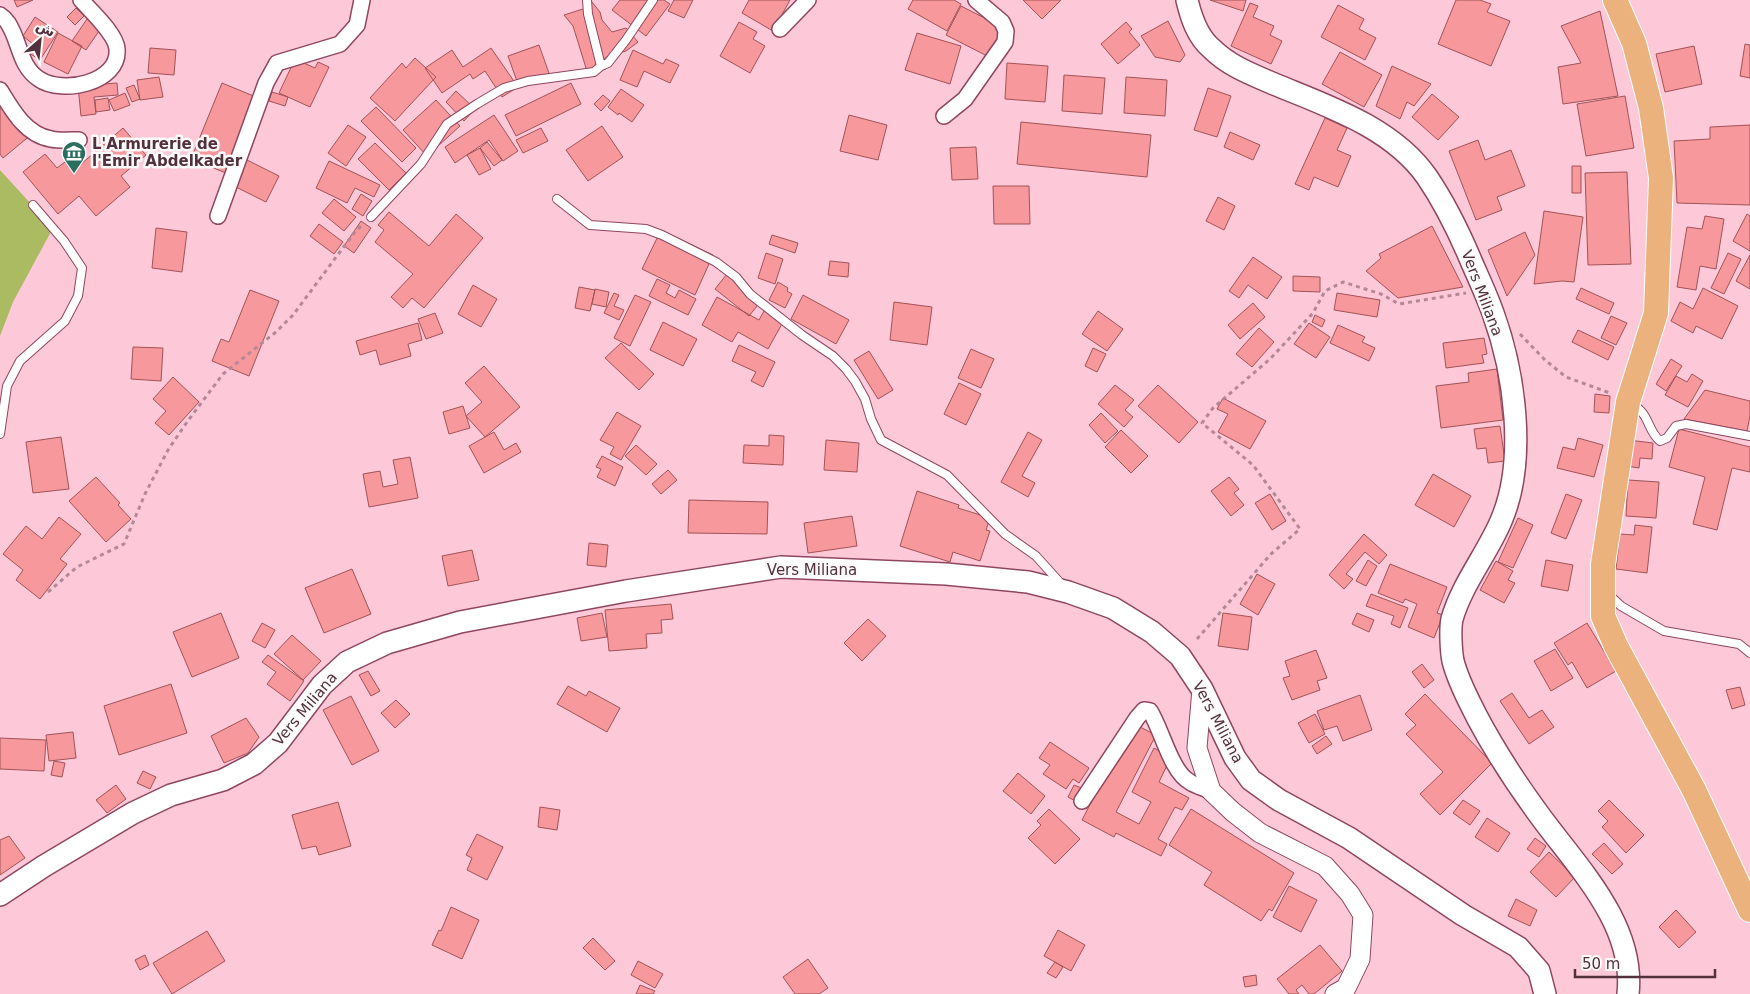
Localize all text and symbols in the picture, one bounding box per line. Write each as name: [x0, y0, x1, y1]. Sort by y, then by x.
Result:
north arrow: [15, 15, 65, 65]
text: ش: [34, 17, 58, 40]
place label: L'Armurerie de l'Emir Abdelkader: [92, 135, 243, 170]
museum icon: L'Armurerie de l'Emir Abdelkader: [61, 140, 87, 174]
street label: Vers Miliana: [1457, 248, 1507, 338]
street label: Vers Miliana: [767, 561, 857, 579]
street label: Vers Miliana: [269, 669, 341, 749]
street label: Vers Miliana: [1189, 678, 1247, 766]
scale bar: [1575, 946, 1715, 978]
text: 50 m: [1582, 955, 1620, 973]

